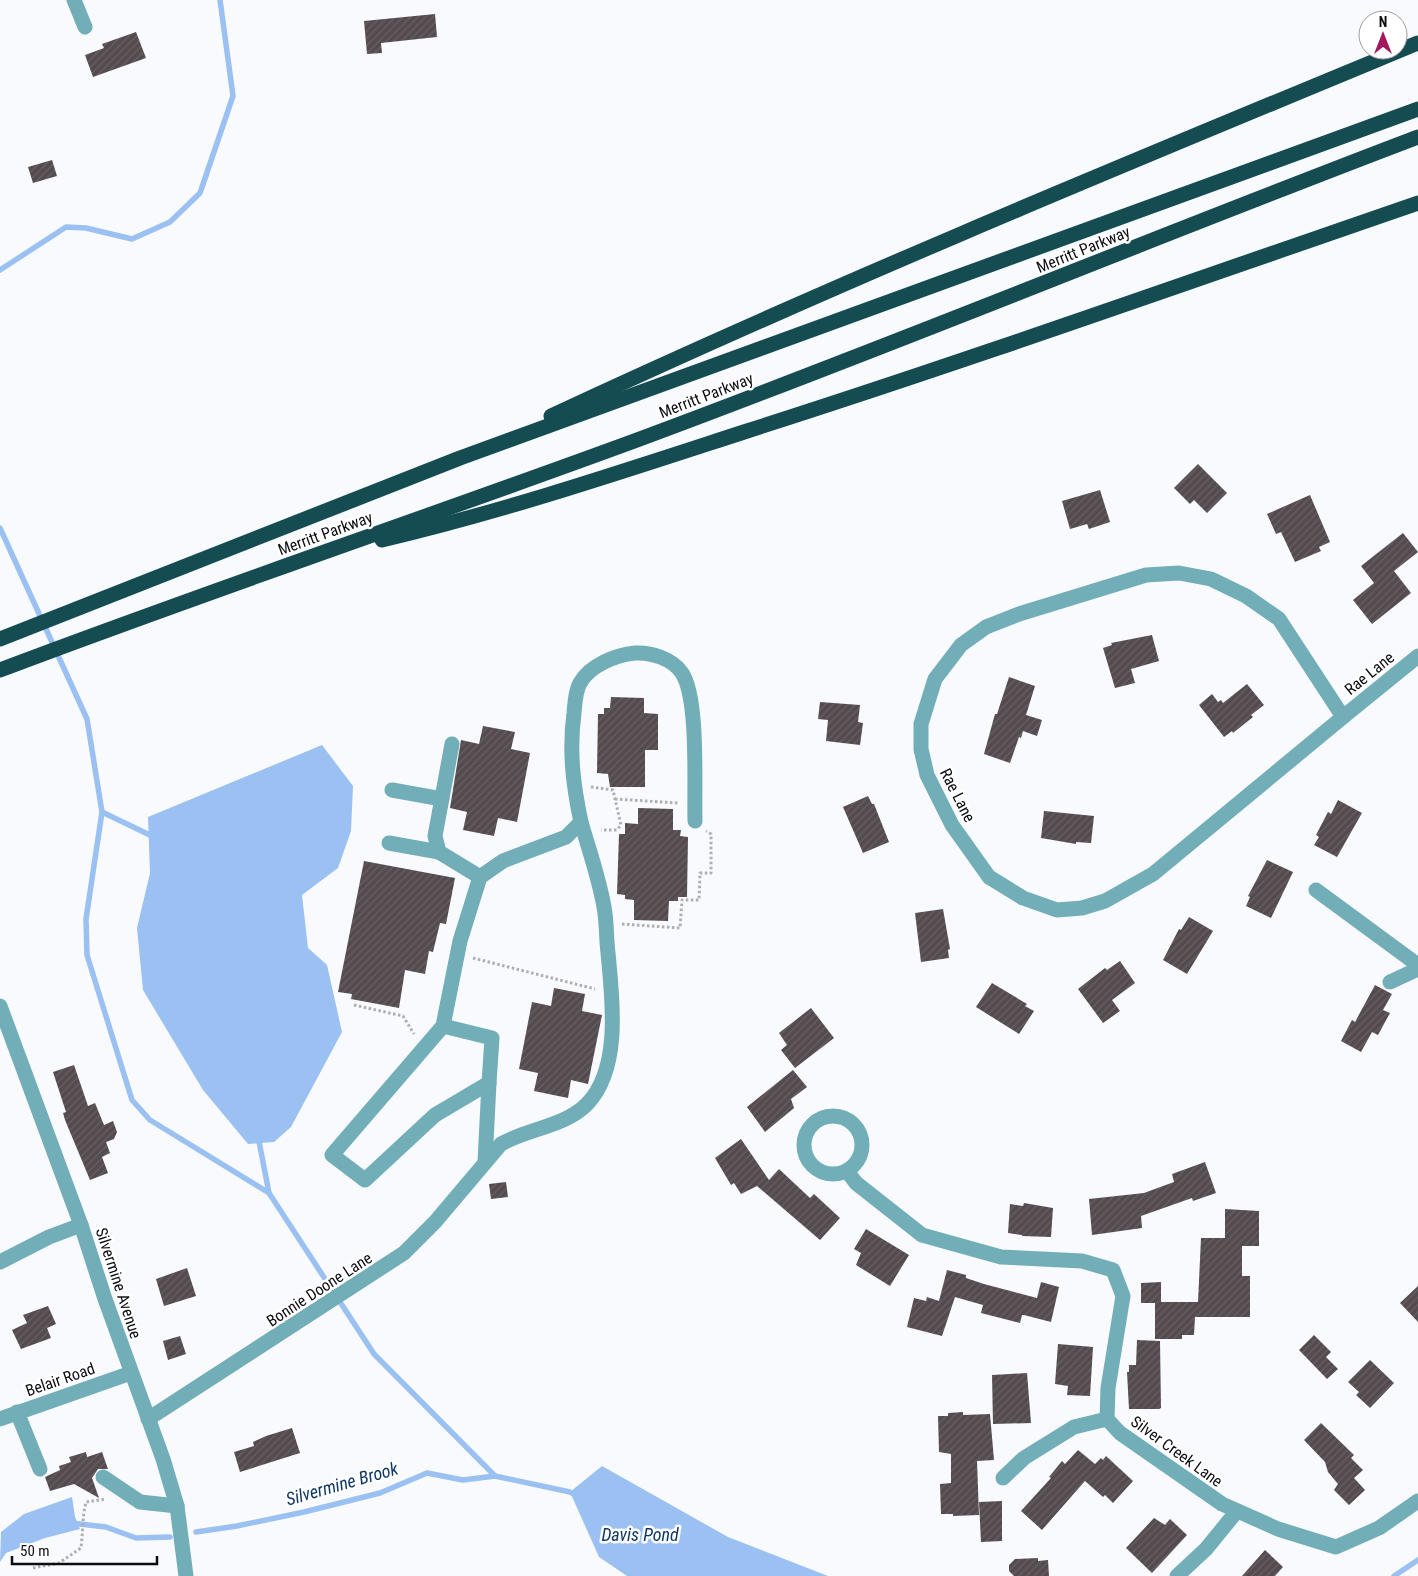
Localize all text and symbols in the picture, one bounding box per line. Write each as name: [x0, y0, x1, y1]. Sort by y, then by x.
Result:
north arrow: [1358, 10, 1408, 60]
text: N: [1379, 14, 1387, 30]
street label: Merritt Parkway: [1034, 222, 1133, 277]
street label: Merritt Parkway: [656, 369, 756, 422]
street label: Merritt Parkway: [275, 507, 375, 559]
street label: Rae Lane: [1341, 648, 1398, 699]
street label: Rae Lane: [936, 765, 979, 825]
street label: Silvermine Avenue: [92, 1225, 145, 1341]
street label: Bonnie Doone Lane: [263, 1248, 376, 1331]
street label: Belair Road: [23, 1359, 97, 1400]
street label: Silver Creek Lane: [1127, 1412, 1226, 1491]
water label: Silvermine Brook: [283, 1457, 402, 1510]
water label: Davis Pond: [601, 1524, 679, 1545]
scale bar: [12, 1534, 158, 1566]
text: 50 m: [20, 1542, 50, 1560]

